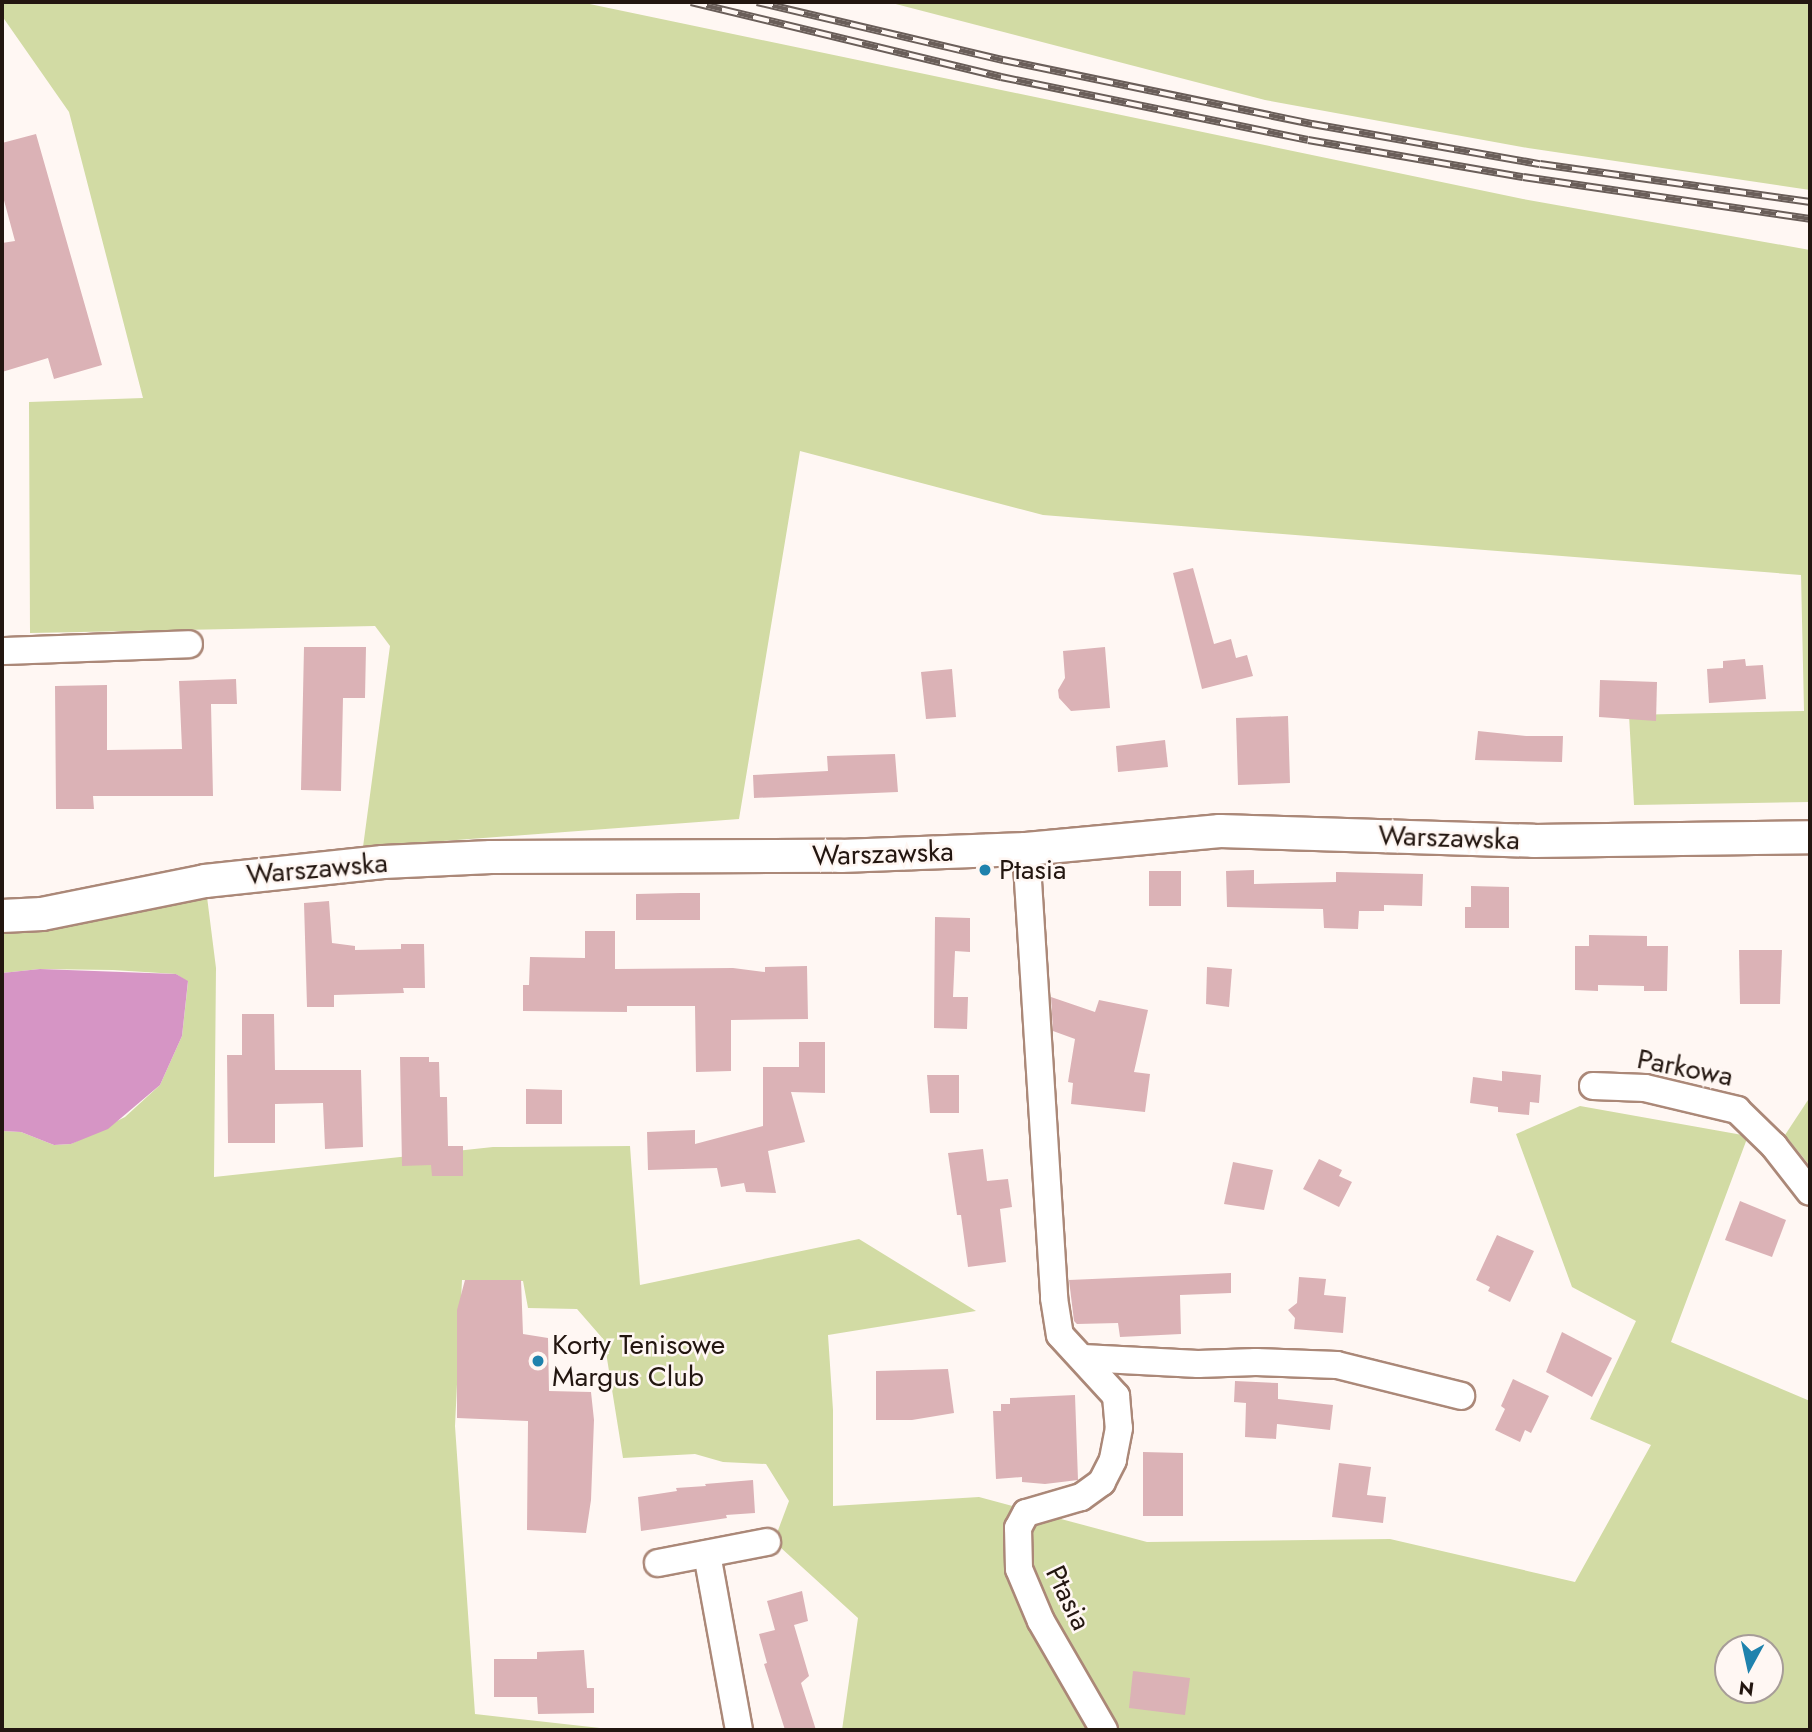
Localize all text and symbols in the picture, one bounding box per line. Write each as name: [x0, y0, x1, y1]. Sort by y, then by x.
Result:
street label: Warszawska: [1378, 819, 1520, 857]
street label: Warszawska: [812, 835, 954, 873]
street label: Warszawska: [245, 846, 389, 892]
place label: Ptasia: [999, 853, 1067, 887]
marker: Ptasia: [977, 862, 993, 878]
street label: Parkowa: [1634, 1042, 1736, 1094]
place label: Korty Tenisowe Margus Club: [552, 1328, 725, 1394]
marker: Korty Tenisowe Margus Club: [530, 1353, 546, 1369]
street label: Ptasia: [1038, 1560, 1098, 1636]
north arrow: [1714, 1634, 1784, 1704]
text: N: [1737, 1674, 1756, 1703]

